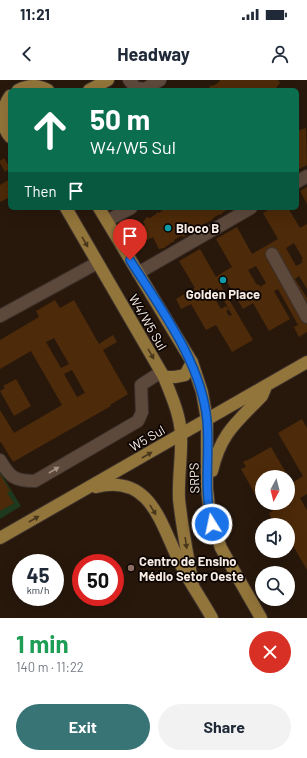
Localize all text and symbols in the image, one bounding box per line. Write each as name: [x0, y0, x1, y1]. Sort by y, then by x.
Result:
text: 11:21: [20, 5, 50, 23]
icon: back: [16, 43, 38, 65]
text: Headway: [117, 43, 190, 65]
icon: person: [269, 43, 291, 65]
text: 50 m: [90, 102, 150, 136]
icon: ahead: [24, 104, 76, 156]
text: W4/W5 Sul: [90, 136, 176, 158]
icon: arrive: [65, 180, 87, 202]
text: Then: [24, 182, 57, 200]
pin: [113, 219, 147, 260]
place label: Bloco B: [176, 220, 219, 236]
marker: Bloco B: [163, 223, 173, 233]
icon: arrive: [119, 225, 141, 247]
one-way arrow: [82, 236, 89, 248]
marker: Golden Place: [218, 275, 228, 285]
place label: Golden Place: [186, 286, 260, 302]
street label: W4/W5 Sul: [126, 291, 170, 353]
one-way arrow: [147, 348, 154, 360]
street label: W5 Sul: [126, 422, 168, 454]
one-way arrow: [141, 451, 153, 458]
street label: SRPS: [185, 462, 203, 494]
one-way arrow: [48, 467, 59, 474]
north arrow: [255, 470, 295, 510]
map controls: [255, 470, 295, 606]
position arrow: [191, 503, 233, 545]
one-way arrow: [150, 504, 157, 516]
one-way arrow: [28, 516, 40, 523]
button: sound: [255, 518, 295, 558]
one-way arrow: [183, 537, 189, 549]
place label: Centro de Ensino Médio Setor Oeste: [139, 553, 244, 584]
speed limit sign: 50: [72, 554, 124, 606]
text: 45: [27, 563, 49, 587]
marker: Centro de Ensino Médio Setor Oeste: [126, 563, 136, 573]
button: search: [255, 566, 295, 606]
text: km/h: [27, 584, 49, 596]
text: 1 min: [16, 629, 69, 658]
button: close: [249, 631, 291, 673]
text: 140 m · 11:22: [16, 659, 84, 675]
button: Exit: [16, 704, 150, 750]
button: Share: [158, 704, 291, 750]

